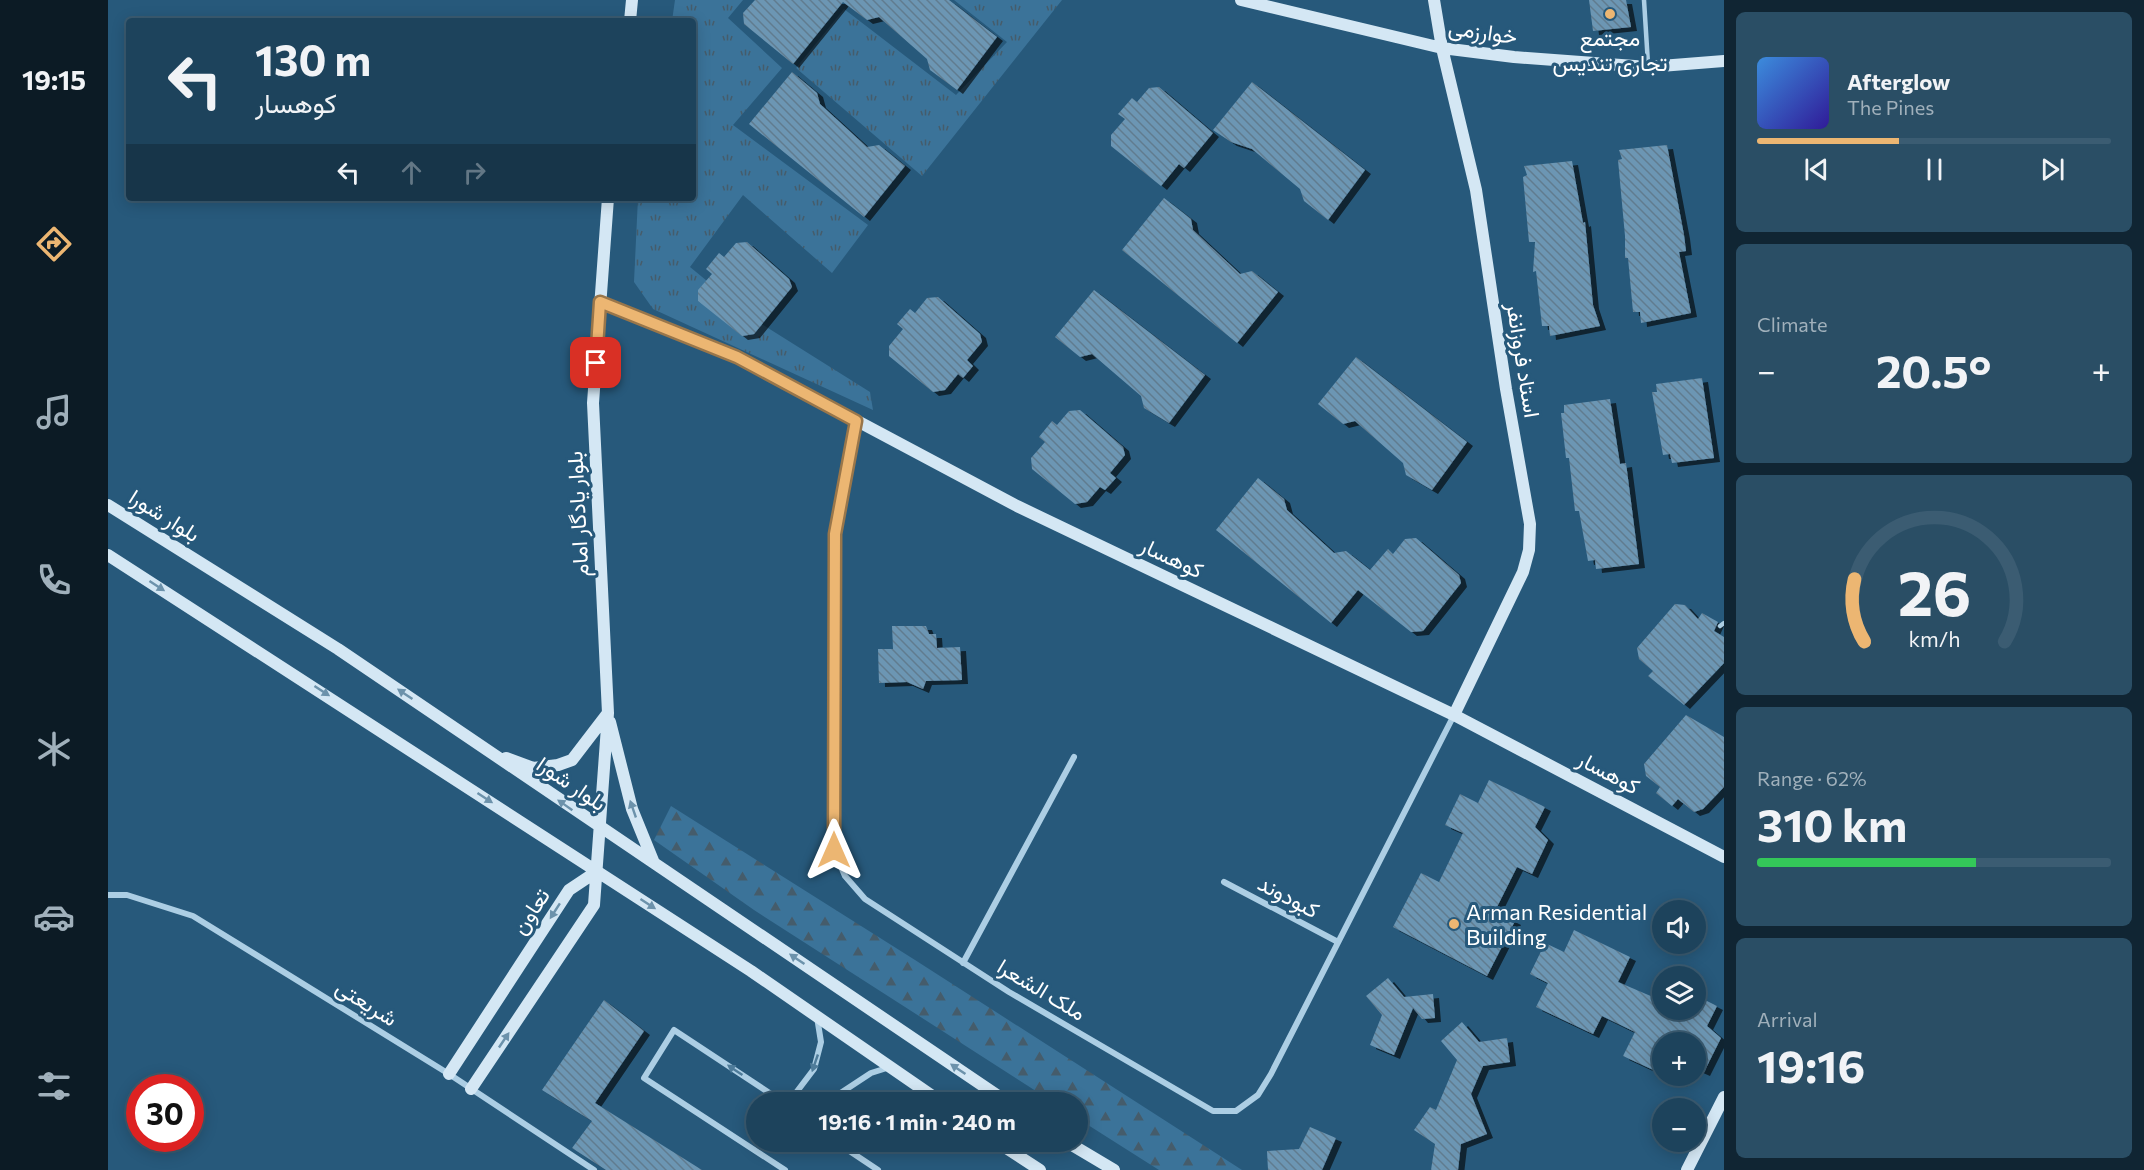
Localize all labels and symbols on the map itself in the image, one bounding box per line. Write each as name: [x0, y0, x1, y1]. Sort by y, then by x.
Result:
marker: مجتمع تجاری تندیس: [1603, 7, 1617, 21]
street label: خوارزمی: [1447, 13, 1519, 50]
place label: مجتمع تجاری تندیس: [1552, 24, 1668, 77]
street label: استاد فروزانفر: [1500, 299, 1546, 420]
pin: [570, 337, 621, 388]
street label: بلوار یادگار امام: [560, 450, 596, 578]
street label: بلوار شورا: [124, 483, 205, 548]
street label: کوهسار: [1135, 530, 1208, 584]
one-way arrow: [149, 581, 165, 592]
one-way arrow: [313, 686, 330, 697]
one-way arrow: [397, 688, 413, 700]
street label: کوهسار: [1572, 744, 1645, 801]
street label: بلوار شورا: [531, 750, 612, 817]
one-way arrow: [476, 793, 493, 804]
one-way arrow: [558, 799, 574, 811]
one-way arrow: [627, 799, 637, 817]
position arrow: [802, 818, 866, 882]
street label: کبودوند: [1253, 869, 1324, 924]
street label: تعاون: [505, 883, 556, 940]
place label: Arman Residential Building: [1466, 898, 1647, 950]
one-way arrow: [640, 899, 656, 910]
one-way arrow: [549, 903, 560, 919]
marker: Arman Residential Building: [1447, 917, 1461, 931]
street label: ملک الشعرا: [992, 952, 1091, 1027]
one-way arrow: [789, 954, 806, 965]
street label: شریعتی: [331, 973, 403, 1032]
one-way arrow: [498, 1032, 509, 1048]
one-way arrow: [809, 1054, 819, 1072]
one-way arrow: [727, 1064, 743, 1076]
one-way arrow: [950, 1064, 967, 1075]
speed limit sign: 30: [126, 1074, 204, 1152]

